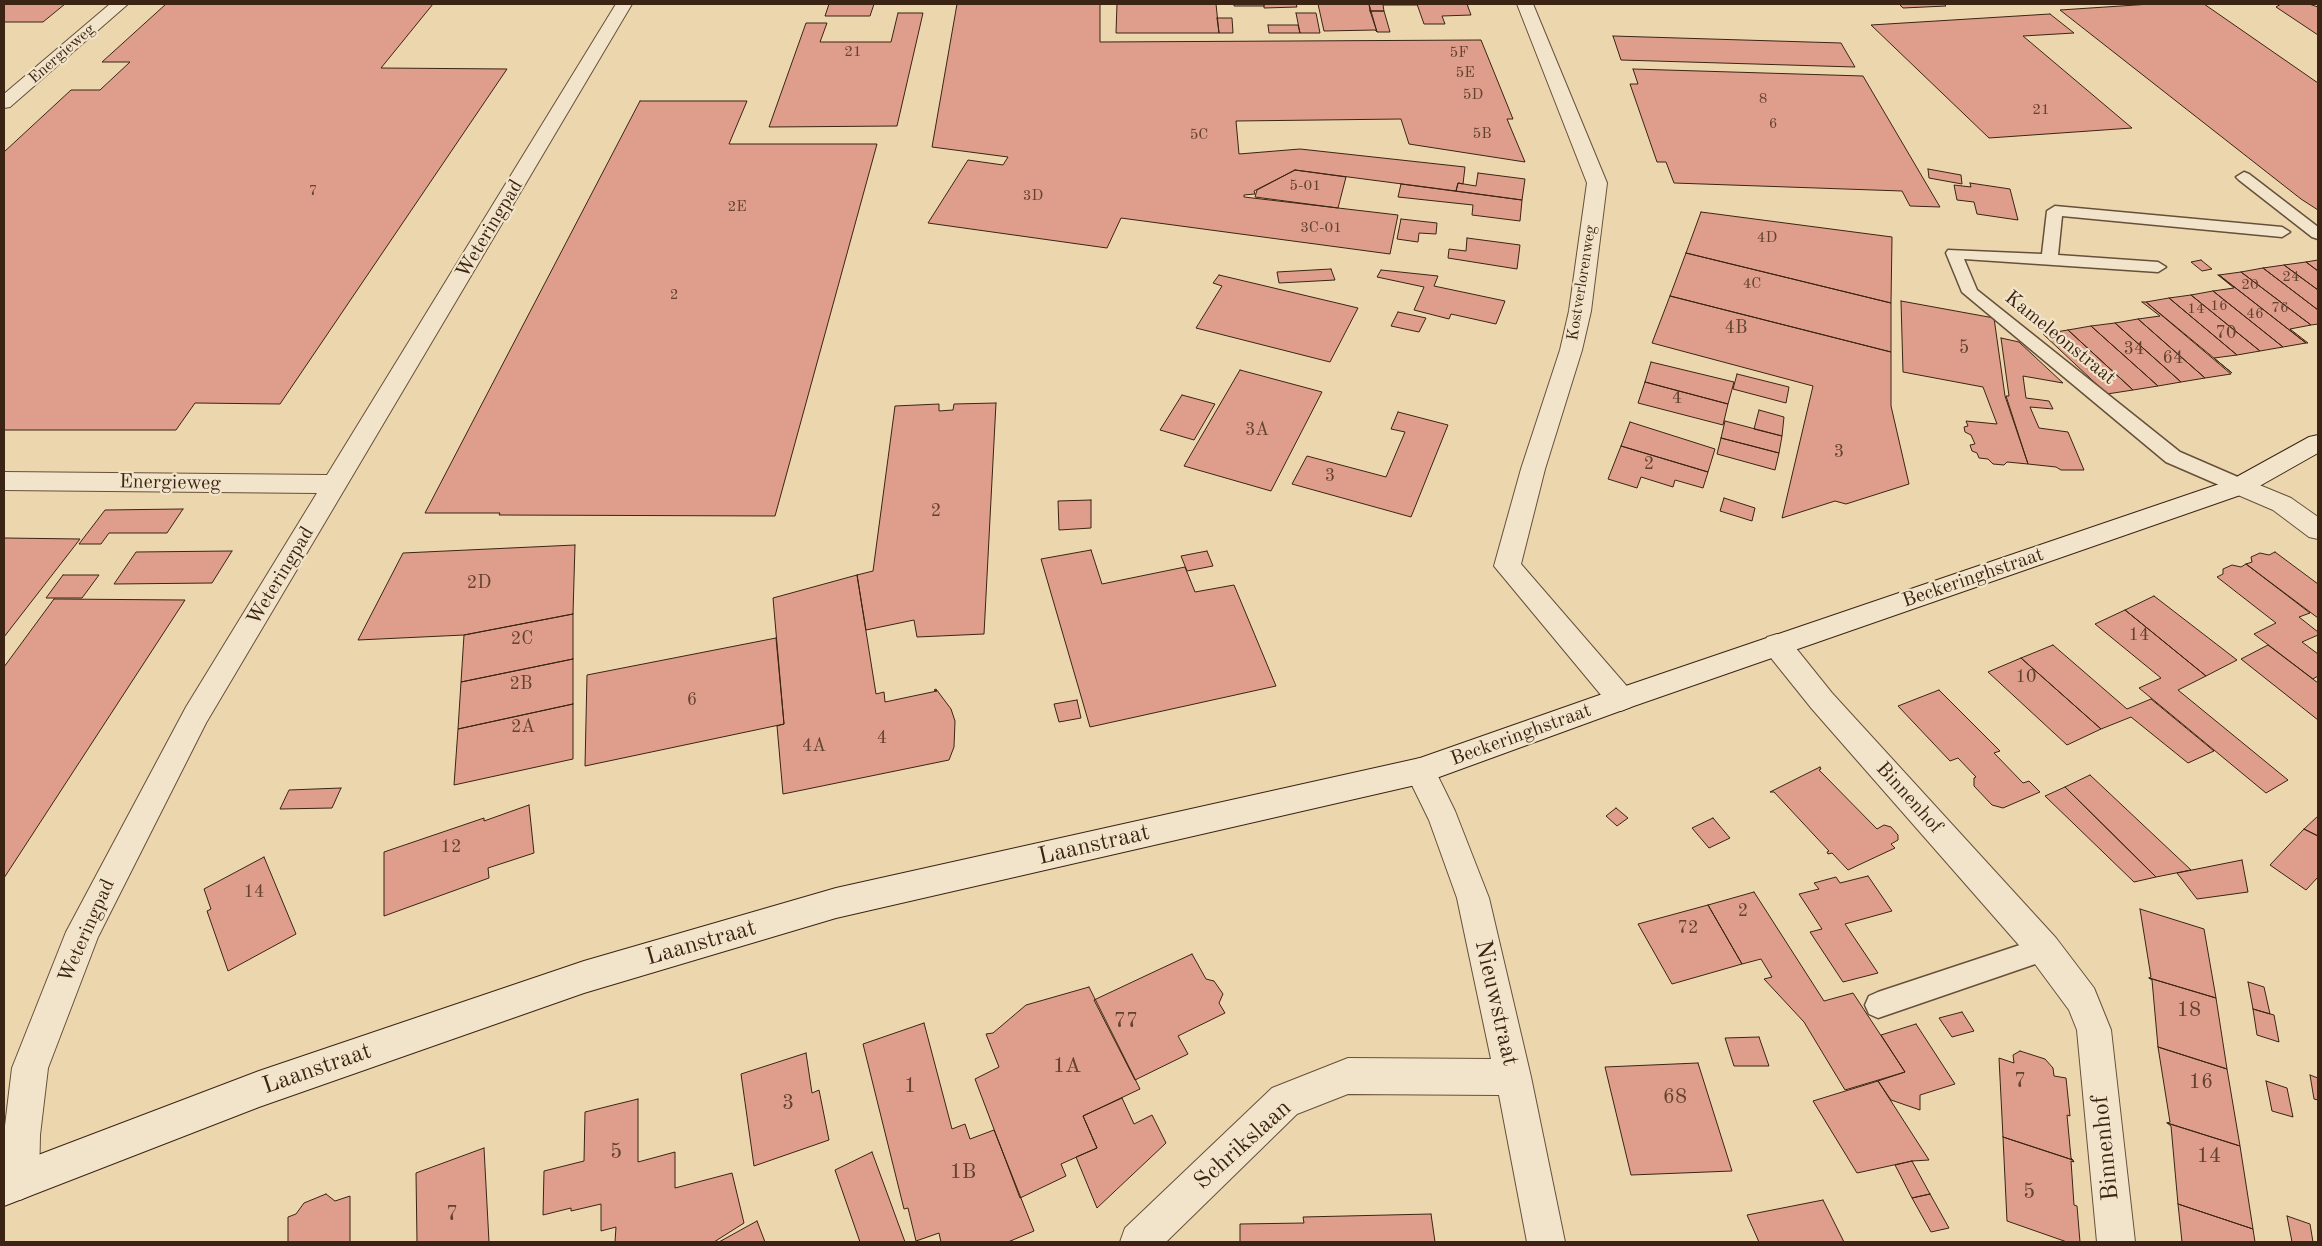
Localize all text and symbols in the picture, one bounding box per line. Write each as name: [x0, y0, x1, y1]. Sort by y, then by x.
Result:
street label: Energieweg: [25, 20, 99, 88]
house number: 21: [844, 43, 862, 61]
house number: 5F: [1450, 44, 1468, 62]
house number: 5E: [1455, 64, 1475, 82]
house number: 5D: [1463, 86, 1483, 104]
house number: 8: [1759, 90, 1767, 108]
house number: 21: [2032, 101, 2050, 119]
house number: 6: [1769, 115, 1777, 133]
house number: 5B: [1472, 125, 1492, 143]
house number: 5C: [1190, 126, 1208, 144]
street label: Weteringpad: [451, 175, 529, 283]
house number: 5-01: [1289, 177, 1321, 195]
house number: 7: [309, 182, 317, 200]
house number: 3D: [1023, 187, 1043, 205]
house number: 2E: [727, 198, 747, 216]
house number: 3C-01: [1300, 219, 1342, 237]
street label: Kostverlorenweg: [1563, 224, 1601, 342]
house number: 4D: [1757, 229, 1777, 247]
house number: 24: [2282, 268, 2300, 286]
house number: 4C: [1743, 275, 1761, 293]
house number: 20: [2241, 276, 2259, 294]
house number: 2: [670, 286, 678, 304]
street label: Kameleonstraat: [2000, 286, 2120, 390]
house number: 16: [2210, 297, 2228, 315]
house number: 76: [2271, 299, 2289, 317]
house number: 14: [2187, 300, 2205, 318]
house number: 46: [2246, 305, 2264, 323]
house number: 4B: [1725, 317, 1747, 339]
house number: 70: [2216, 322, 2236, 344]
house number: 5: [1959, 337, 1969, 359]
house number: 34: [2124, 338, 2144, 360]
house number: 64: [2163, 347, 2183, 369]
house number: 4: [1672, 387, 1682, 409]
house number: 3A: [1245, 419, 1269, 441]
house number: 3: [1834, 441, 1844, 463]
house number: 2: [1644, 453, 1654, 475]
house number: 3: [1325, 465, 1335, 487]
street label: Energieweg: [119, 470, 221, 496]
house number: 2: [931, 500, 941, 522]
street label: Weteringpad: [242, 522, 320, 630]
street label: Beckeringhstraat: [1899, 543, 2047, 613]
house number: 2D: [467, 572, 491, 594]
house number: 14: [2129, 624, 2149, 646]
house number: 2C: [511, 628, 533, 650]
house number: 10: [2016, 666, 2036, 688]
house number: 2B: [510, 673, 532, 695]
house number: 6: [687, 689, 697, 711]
street label: Beckeringhstraat: [1447, 698, 1595, 772]
house number: 2A: [511, 716, 535, 738]
house number: 4: [877, 727, 887, 749]
house number: 4A: [802, 735, 826, 757]
street label: Binnenhof: [1871, 757, 1947, 839]
street label: Laanstraat: [1035, 818, 1153, 872]
house number: 12: [441, 836, 461, 858]
street label: Weteringpad: [54, 876, 120, 986]
house number: 14: [244, 881, 264, 903]
house number: 2: [1738, 900, 1748, 922]
street label: Laanstraat: [642, 914, 760, 972]
house number: 72: [1678, 917, 1698, 939]
street label: Nieuwstraat: [1468, 937, 1524, 1069]
house number: 18: [2177, 997, 2201, 1023]
house number: 77: [1114, 1008, 1138, 1034]
street label: Laanstraat: [259, 1037, 375, 1101]
house number: 1A: [1053, 1053, 1081, 1079]
house number: 7: [2014, 1068, 2026, 1094]
house number: 16: [2189, 1069, 2213, 1095]
house number: 1: [904, 1073, 916, 1099]
house number: 68: [1663, 1084, 1687, 1110]
house number: 3: [782, 1090, 794, 1116]
street label: Schrikslaan: [1188, 1094, 1298, 1196]
street label: Binnenhof: [2086, 1094, 2126, 1202]
house number: 5: [610, 1139, 622, 1165]
house number: 14: [2197, 1143, 2221, 1169]
house number: 1B: [950, 1159, 976, 1185]
house number: 5: [2023, 1179, 2035, 1205]
house number: 7: [446, 1201, 458, 1227]

